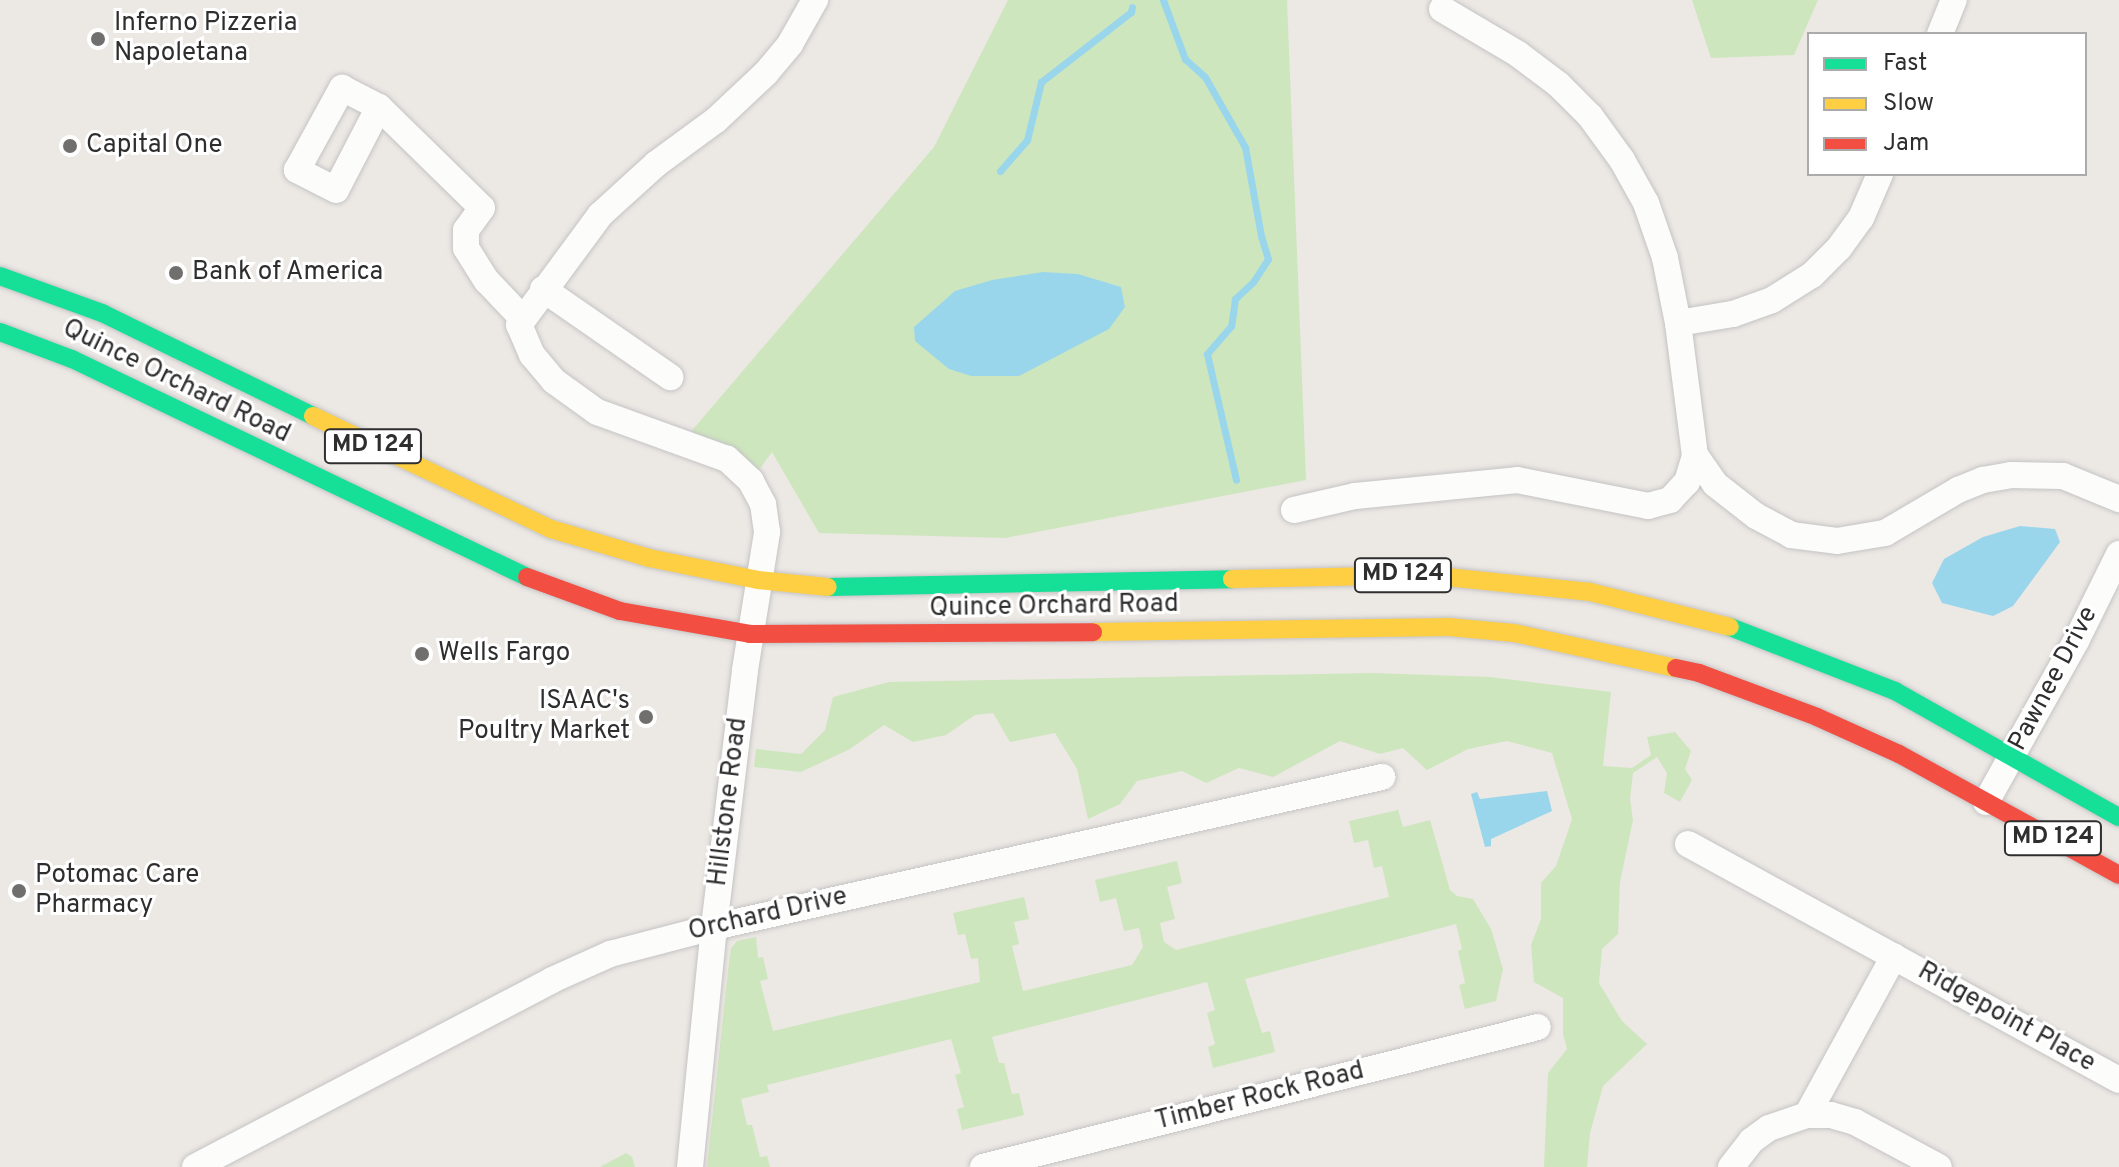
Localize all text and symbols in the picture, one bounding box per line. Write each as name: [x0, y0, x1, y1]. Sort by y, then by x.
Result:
place label: Inferno Pizzeria Napoletana: [114, 8, 297, 70]
marker: Inferno Pizzeria Napoletana: [89, 30, 107, 48]
legend: [1807, 32, 2087, 176]
text: Fast: [1883, 49, 1927, 79]
text: Slow: [1883, 89, 1934, 119]
text: Jam: [1883, 129, 1929, 159]
place label: Capital One: [86, 130, 222, 162]
marker: Capital One: [61, 137, 79, 155]
place label: Bank of America: [192, 257, 384, 289]
marker: Bank of America: [167, 264, 185, 282]
street label: Quince Orchard Road: [57, 313, 295, 451]
road number: MD 124: [323, 426, 423, 466]
road number: MD 124: [1353, 555, 1453, 595]
street label: Quince Orchard Road: [929, 589, 1179, 625]
street label: Pawnee Drive: [2003, 601, 2105, 757]
place label: Wells Fargo: [438, 638, 570, 670]
marker: Wells Fargo: [413, 645, 431, 663]
place label: ISAAC's Poultry Market: [458, 686, 630, 748]
marker: ISAAC's Poultry Market: [637, 708, 655, 726]
street label: Hillstone Road: [703, 716, 755, 888]
road number: MD 124: [2003, 818, 2103, 858]
place label: Potomac Care Pharmacy: [35, 860, 199, 922]
marker: Potomac Care Pharmacy: [10, 882, 28, 900]
street label: Orchard Drive: [686, 882, 850, 948]
street label: Ridgepoint Place: [1912, 956, 2100, 1080]
street label: Timber Rock Road: [1152, 1056, 1368, 1138]

